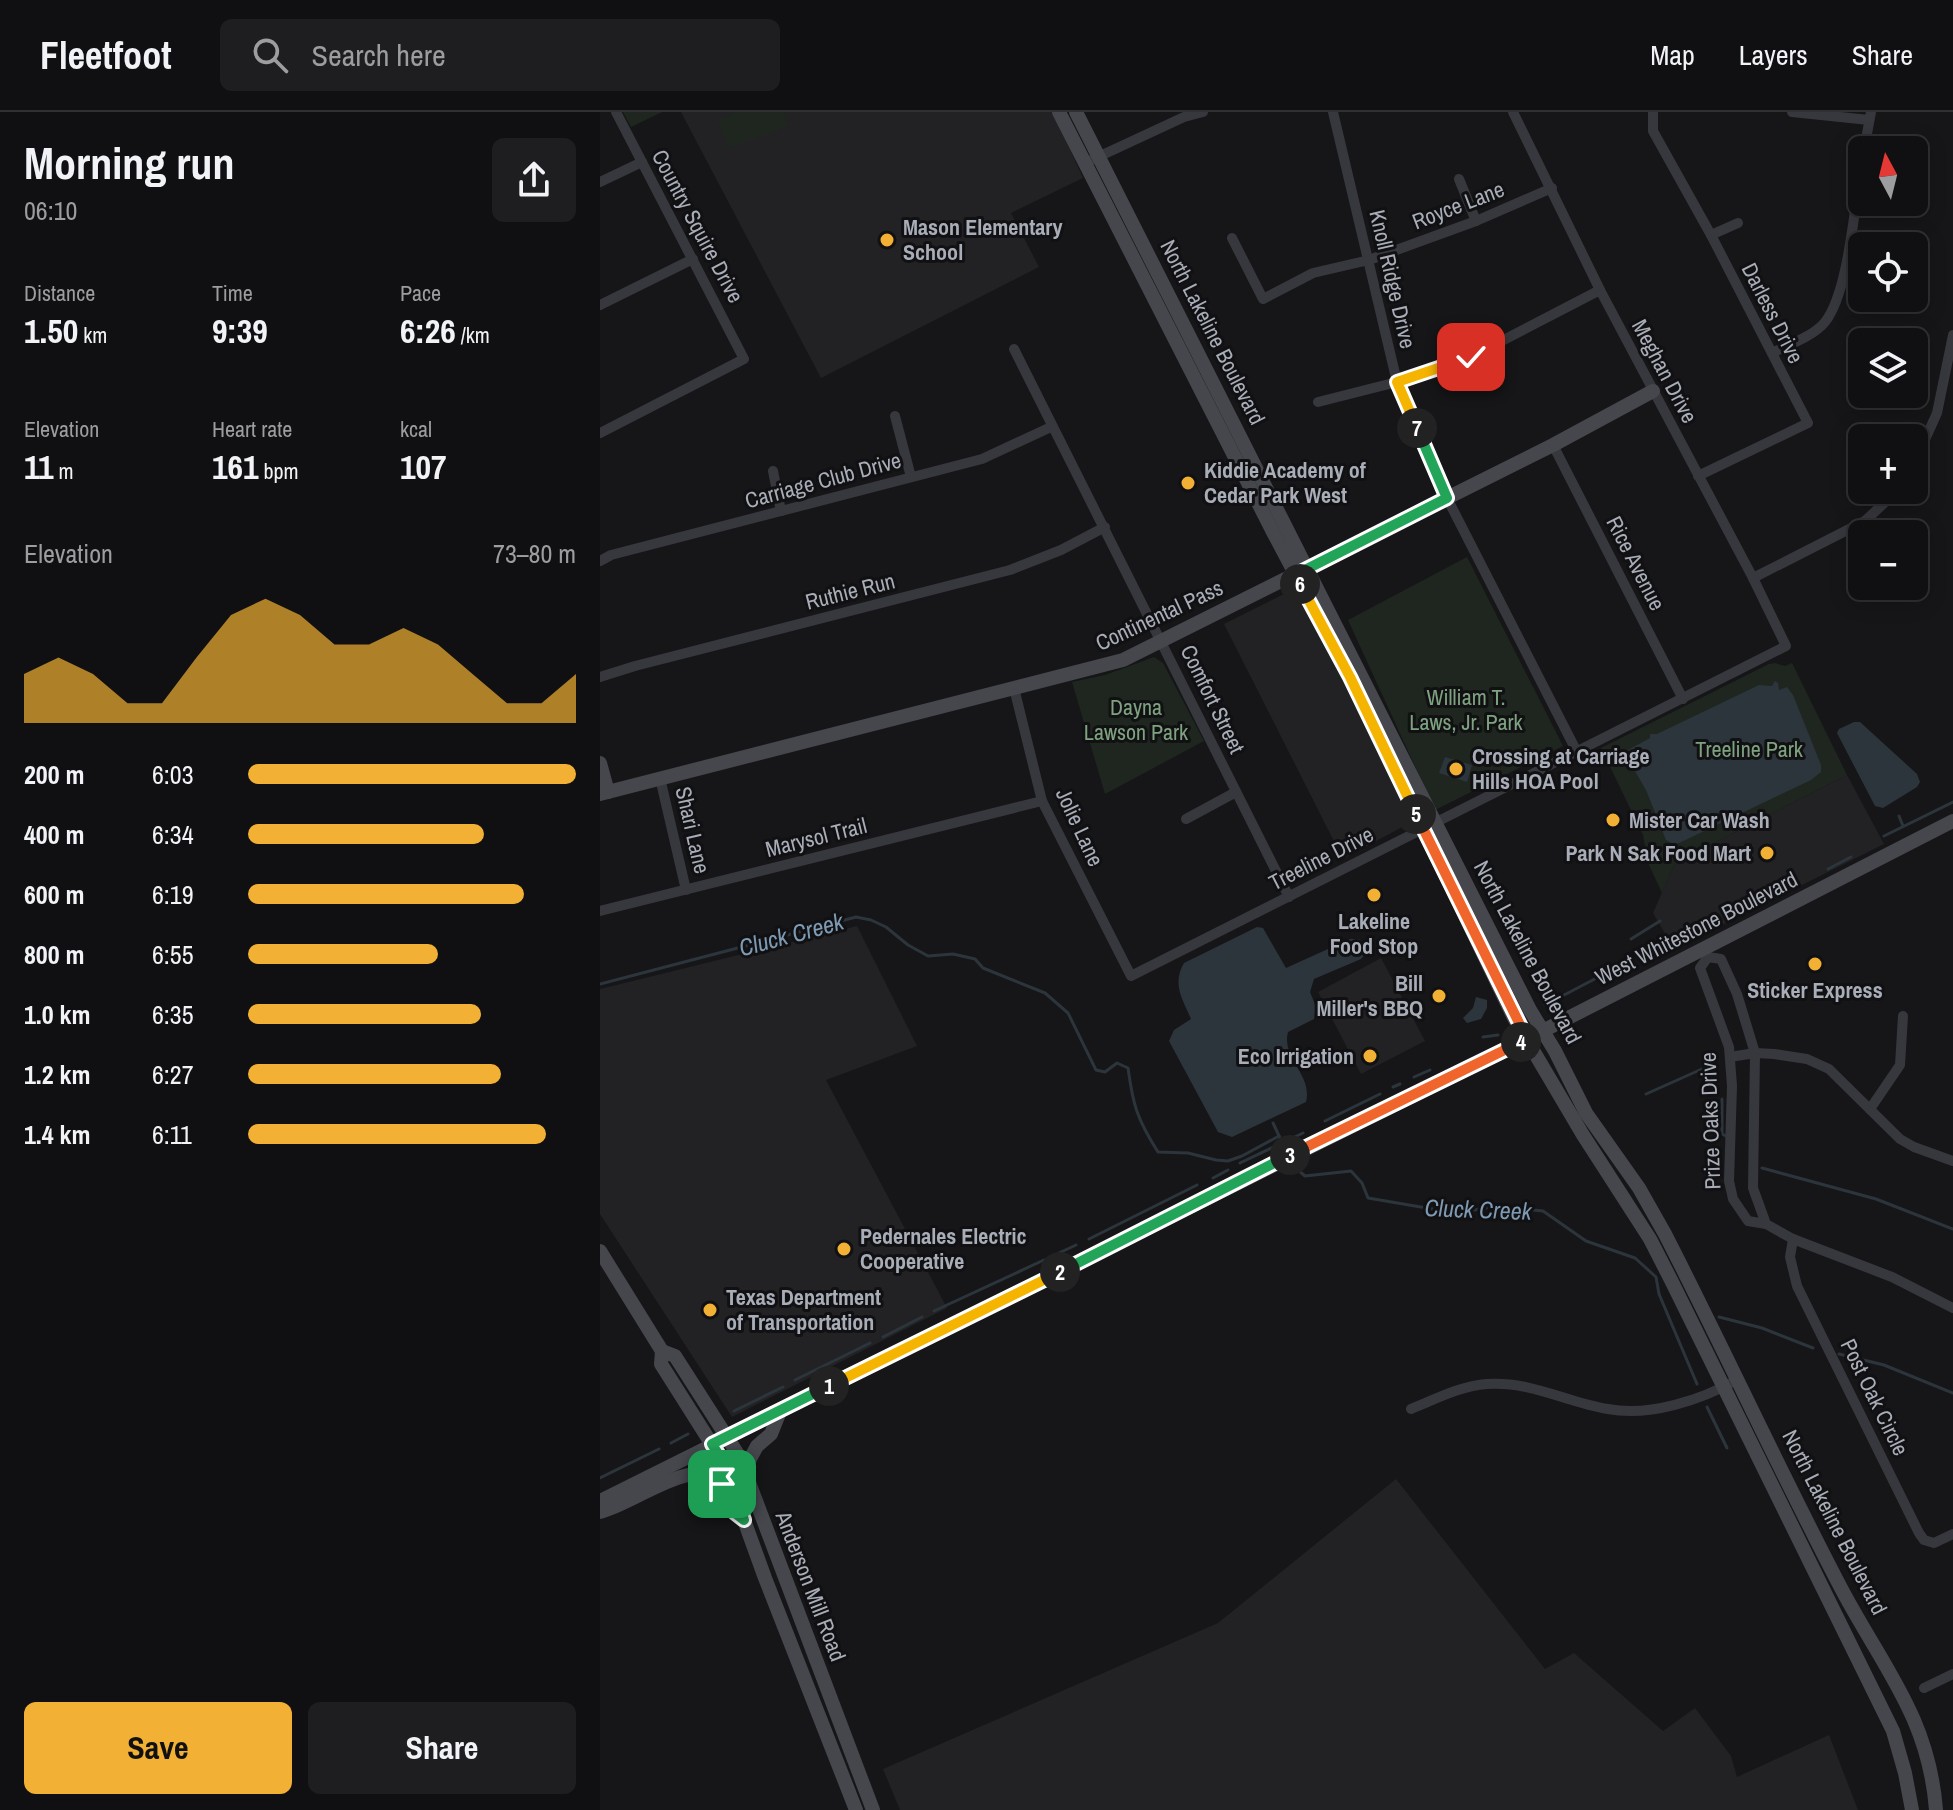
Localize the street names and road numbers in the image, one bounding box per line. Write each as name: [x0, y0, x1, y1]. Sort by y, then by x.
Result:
street label: Country Squire Drive: [645, 144, 751, 308]
street label: Royce Lane: [1408, 174, 1508, 236]
street label: Knoll Ridge Drive: [1362, 207, 1424, 351]
street label: North Lakeline Boulevard: [1153, 234, 1273, 430]
street label: Darless Drive: [1735, 258, 1811, 368]
street label: Meghan Drive: [1625, 314, 1705, 428]
street label: Carriage Club Drive: [742, 445, 904, 515]
street label: Rice Avenue: [1599, 511, 1673, 615]
street label: Ruthie Run: [802, 565, 898, 617]
street label: Continental Pass: [1090, 572, 1228, 658]
street label: Comfort Street: [1174, 640, 1252, 758]
street label: Jolie Lane: [1049, 783, 1111, 871]
street label: Shari Lane: [668, 784, 718, 876]
street label: Marysol Trail: [762, 810, 870, 864]
street label: Treeline Drive: [1264, 819, 1378, 897]
street label: North Lakeline Boulevard: [1467, 855, 1589, 1049]
street label: West Whitestone Boulevard: [1590, 864, 1802, 992]
street label: Prize Oaks Drive: [1693, 1052, 1727, 1190]
street label: Post Oak Circle: [1834, 1334, 1916, 1460]
street label: North Lakeline Boulevard: [1775, 1424, 1895, 1620]
street label: Anderson Mill Road: [768, 1506, 853, 1665]

